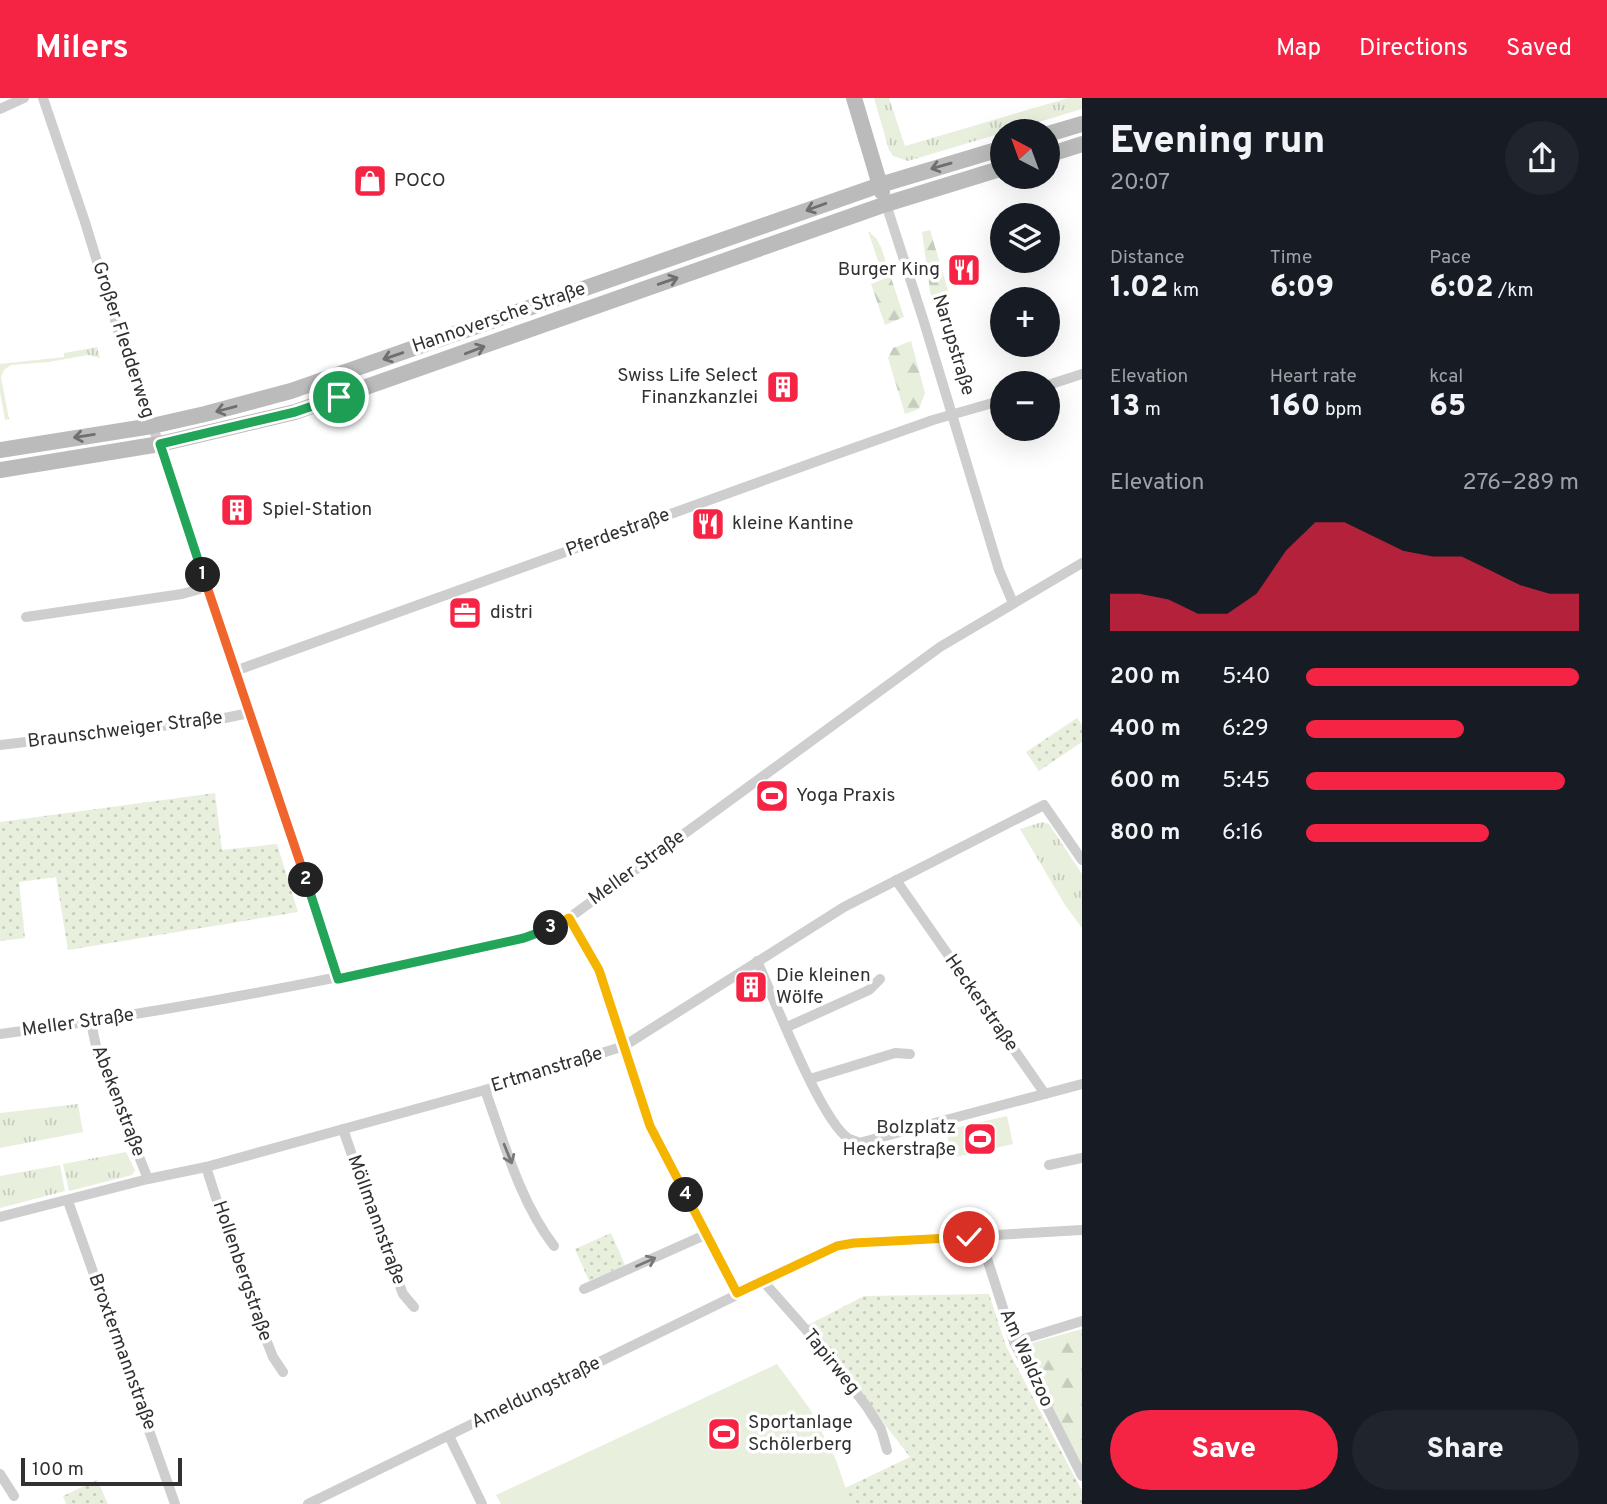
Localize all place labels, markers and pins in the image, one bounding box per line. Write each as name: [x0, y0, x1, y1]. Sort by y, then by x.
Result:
shop icon: POCO: [351, 162, 389, 200]
place label: POCO: [394, 169, 446, 193]
restaurant icon: Burger King: [945, 251, 983, 289]
place label: Burger King: [838, 258, 940, 282]
place label: Swiss Life Select Finanzkanzlei: [617, 364, 758, 410]
pin: [309, 367, 369, 427]
building icon: Swiss Life Select Finanzkanzlei: [764, 368, 802, 406]
building icon: Spiel-Station: [218, 491, 256, 529]
place label: Spiel-Station: [262, 498, 372, 522]
restaurant icon: kleine Kantine: [689, 505, 727, 543]
place label: kleine Kantine: [732, 512, 854, 536]
pin: 1: [186, 558, 220, 592]
office icon: distri: [446, 594, 484, 632]
place label: distri: [490, 601, 533, 625]
sports icon: Yoga Praxis: [753, 777, 791, 815]
place label: Yoga Praxis: [796, 784, 895, 808]
pin: 2: [288, 862, 324, 898]
pin: 3: [534, 910, 568, 946]
place label: Die kleinen Wölfe: [776, 964, 871, 1010]
building icon: Die kleinen Wölfe: [732, 968, 770, 1006]
place label: Bolzplatz Heckerstraße: [843, 1116, 956, 1162]
sports icon: Bolzplatz Heckerstraße: [961, 1120, 999, 1158]
pin: 4: [668, 1178, 704, 1212]
pin: [939, 1207, 999, 1267]
place label: Sportanlage Schölerberg: [748, 1411, 853, 1457]
sports icon: Sportanlage Schölerberg: [705, 1415, 743, 1453]

